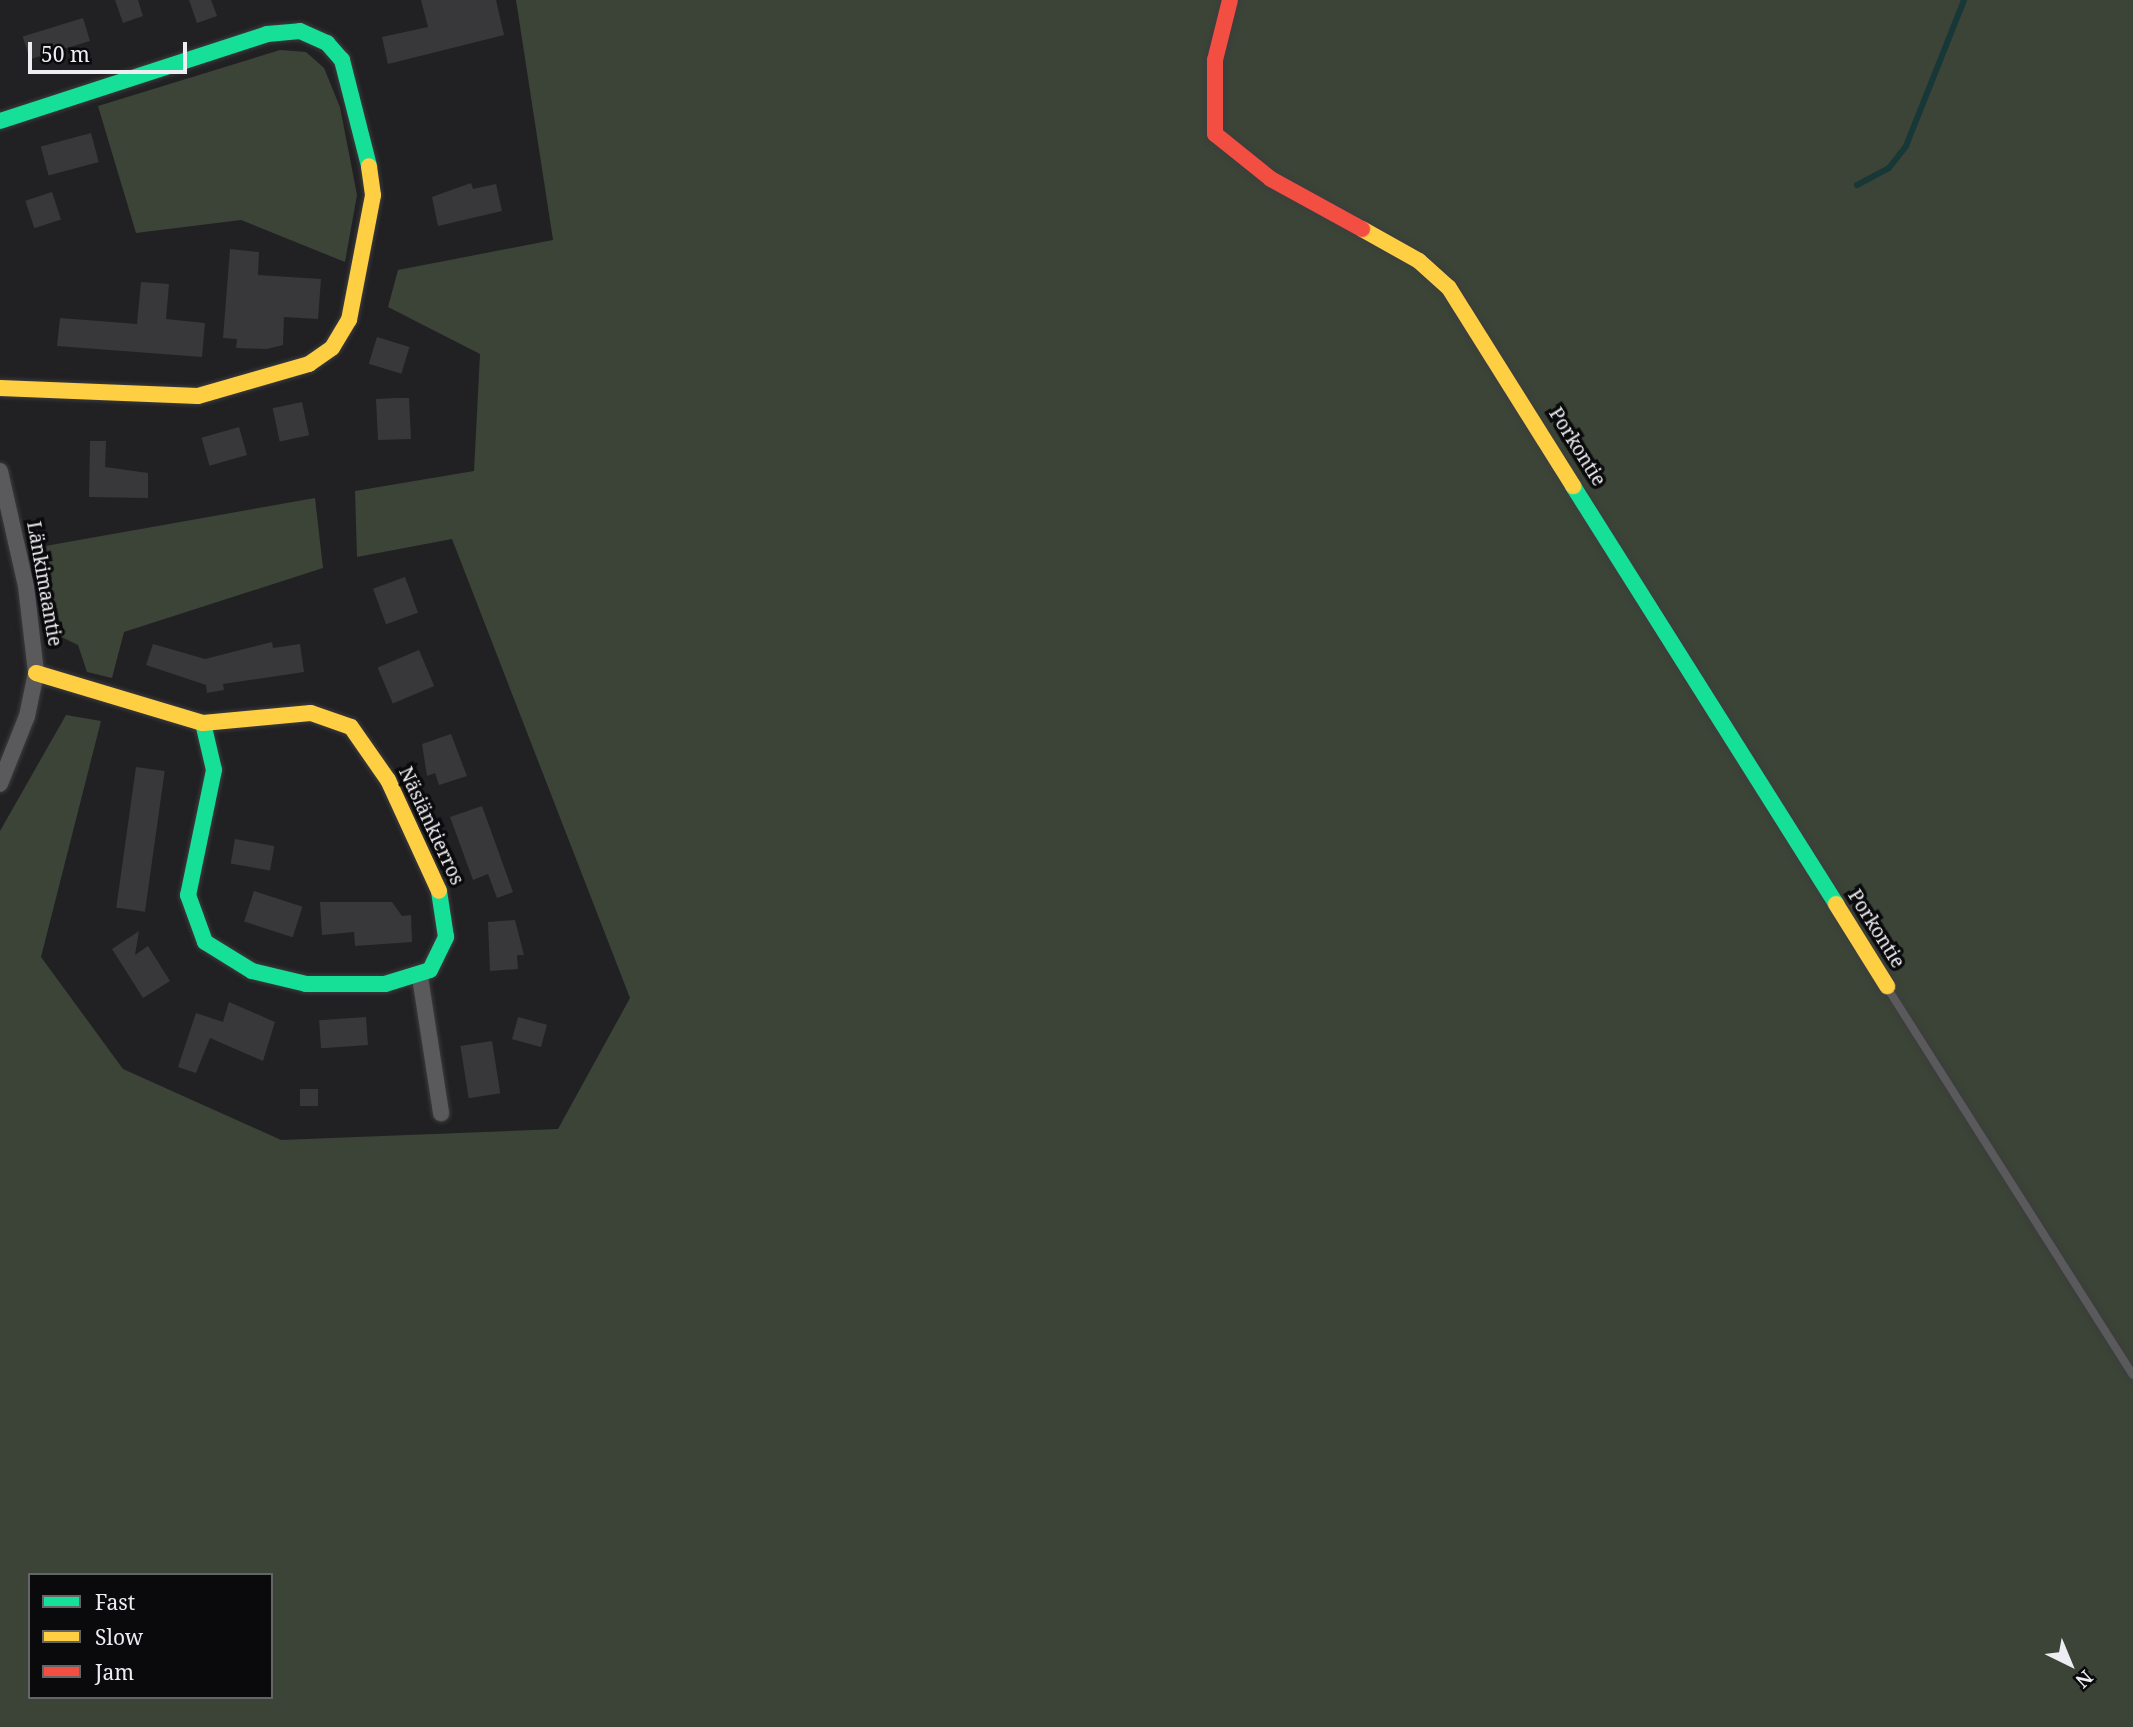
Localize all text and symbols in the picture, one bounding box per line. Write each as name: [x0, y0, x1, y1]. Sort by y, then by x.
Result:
scale bar: [32, 28, 191, 72]
text: 50 m: [41, 40, 90, 68]
street label: Porkontie: [1544, 404, 1610, 490]
street label: Länkimaantie: [22, 520, 66, 648]
street label: Näsiänkierros: [394, 763, 468, 889]
street label: Porkontie: [1843, 886, 1909, 972]
legend: [28, 1573, 273, 1699]
text: Fast: [95, 1588, 135, 1616]
text: Slow: [95, 1623, 143, 1651]
north arrow: [2035, 1629, 2105, 1699]
text: Jam: [95, 1658, 134, 1686]
text: N: [2070, 1665, 2099, 1694]

